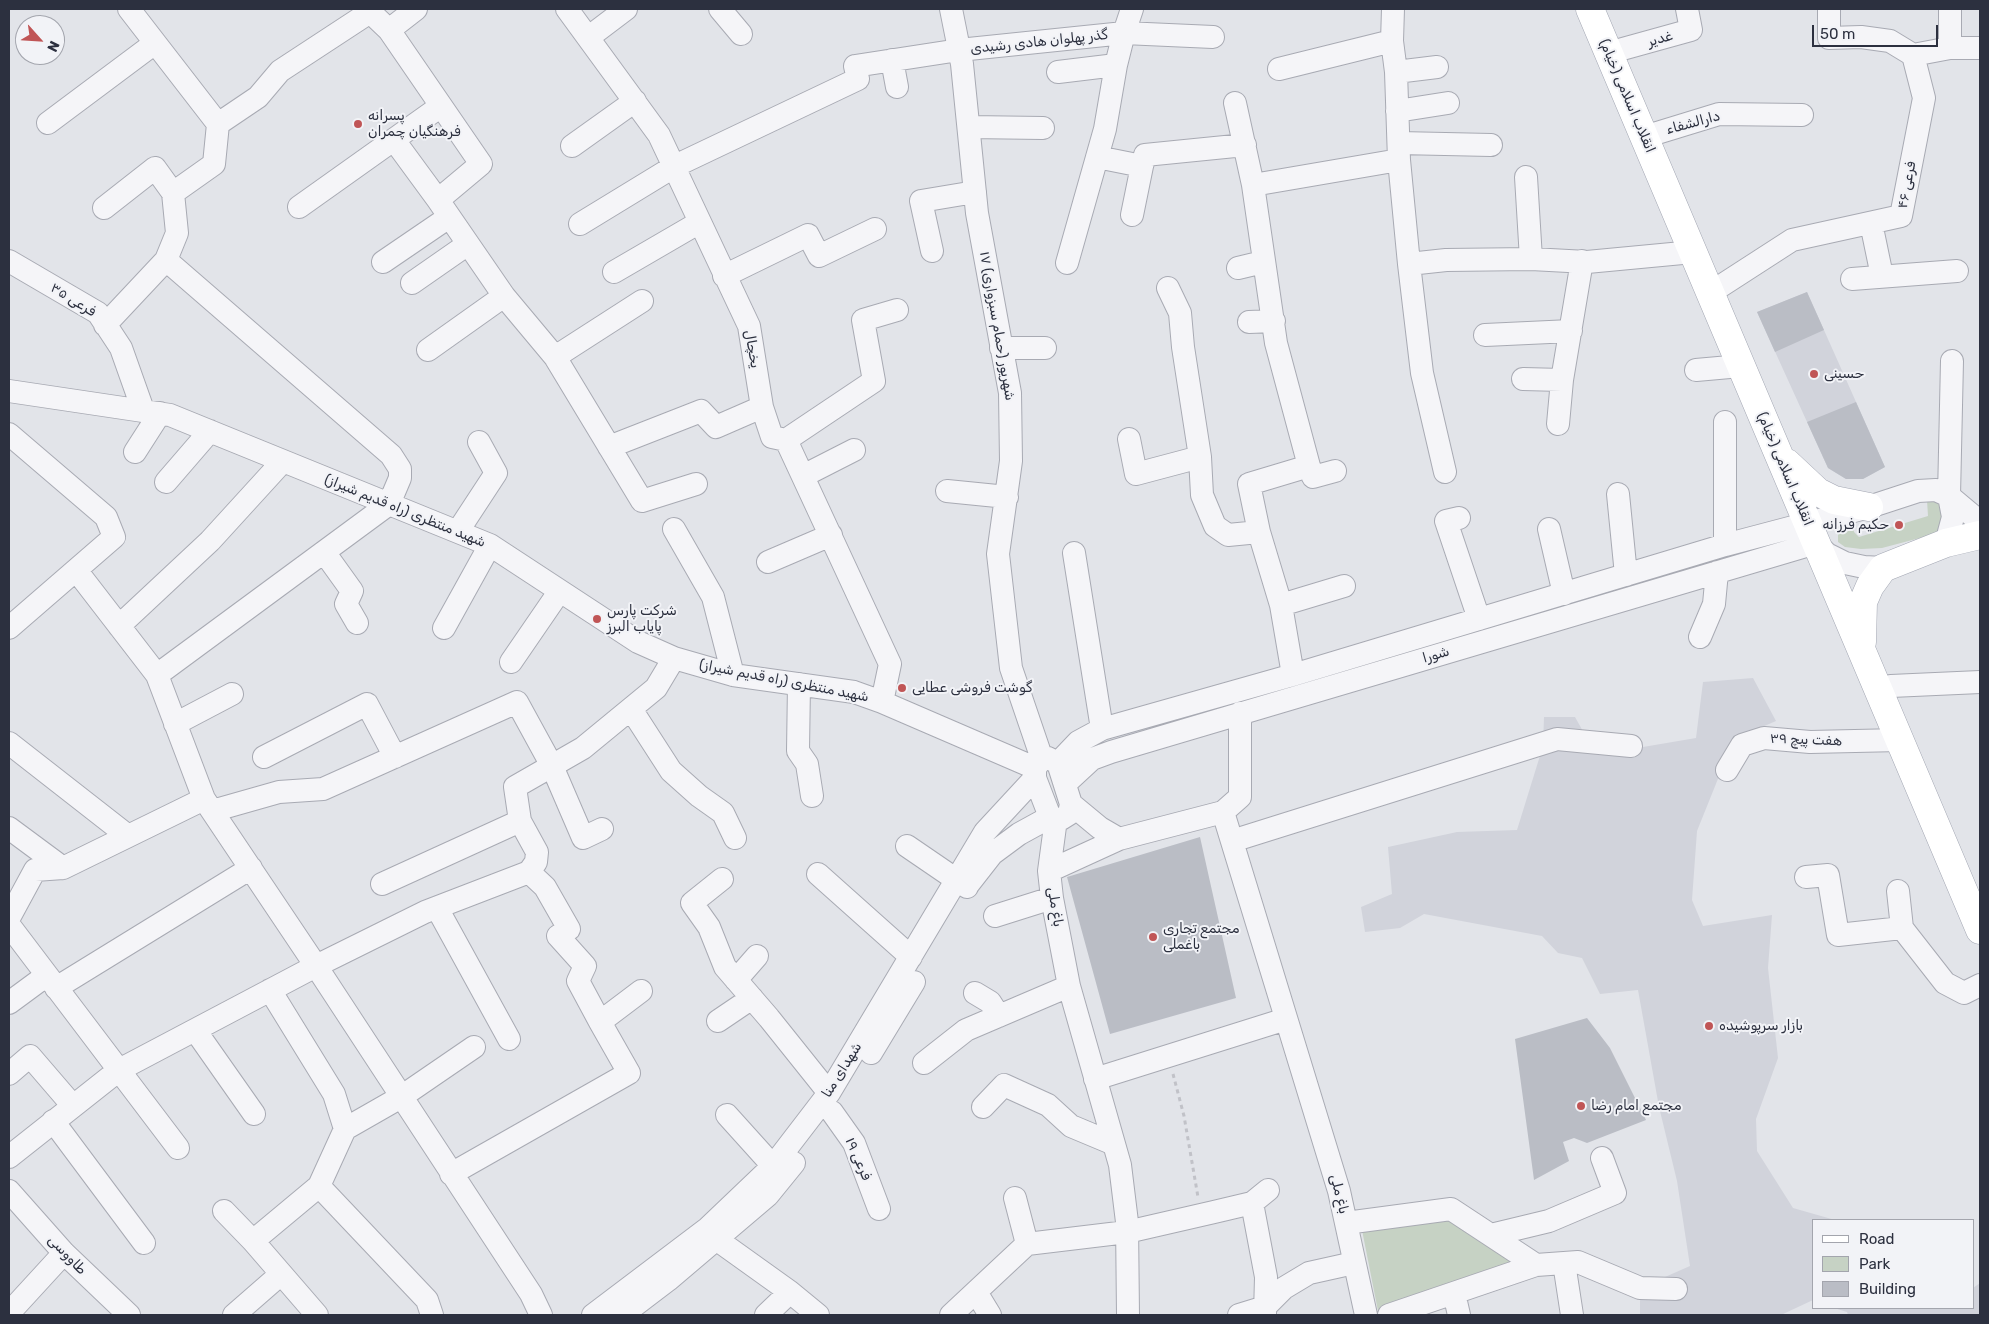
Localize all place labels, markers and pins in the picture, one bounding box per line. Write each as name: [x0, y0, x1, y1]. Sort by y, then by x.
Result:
place label: پسرانه فرهنگیان چمران: [368, 108, 460, 140]
marker: پسرانه فرهنگیان چمران: [352, 118, 364, 130]
place label: حسینی: [1824, 366, 1864, 382]
marker: حسینی: [1808, 368, 1820, 380]
place label: حکیم فرزانه: [1823, 517, 1889, 533]
marker: حکیم فرزانه: [1893, 519, 1905, 531]
place label: شرکت پارس پایاب البرز: [607, 603, 677, 636]
marker: شرکت پارس پایاب البرز: [591, 613, 603, 625]
place label: گوشت فروشی عطایی: [912, 680, 1032, 696]
marker: گوشت فروشی عطایی: [896, 682, 908, 694]
place label: مجتمع تجاری باغملی: [1163, 921, 1239, 954]
marker: مجتمع تجاری باغملی: [1147, 931, 1159, 943]
place label: بازار سرپوشیده: [1719, 1018, 1803, 1034]
marker: بازار سرپوشیده: [1703, 1020, 1715, 1032]
place label: مجتمع امام رضا: [1591, 1098, 1681, 1114]
marker: مجتمع امام رضا: [1575, 1100, 1587, 1112]

